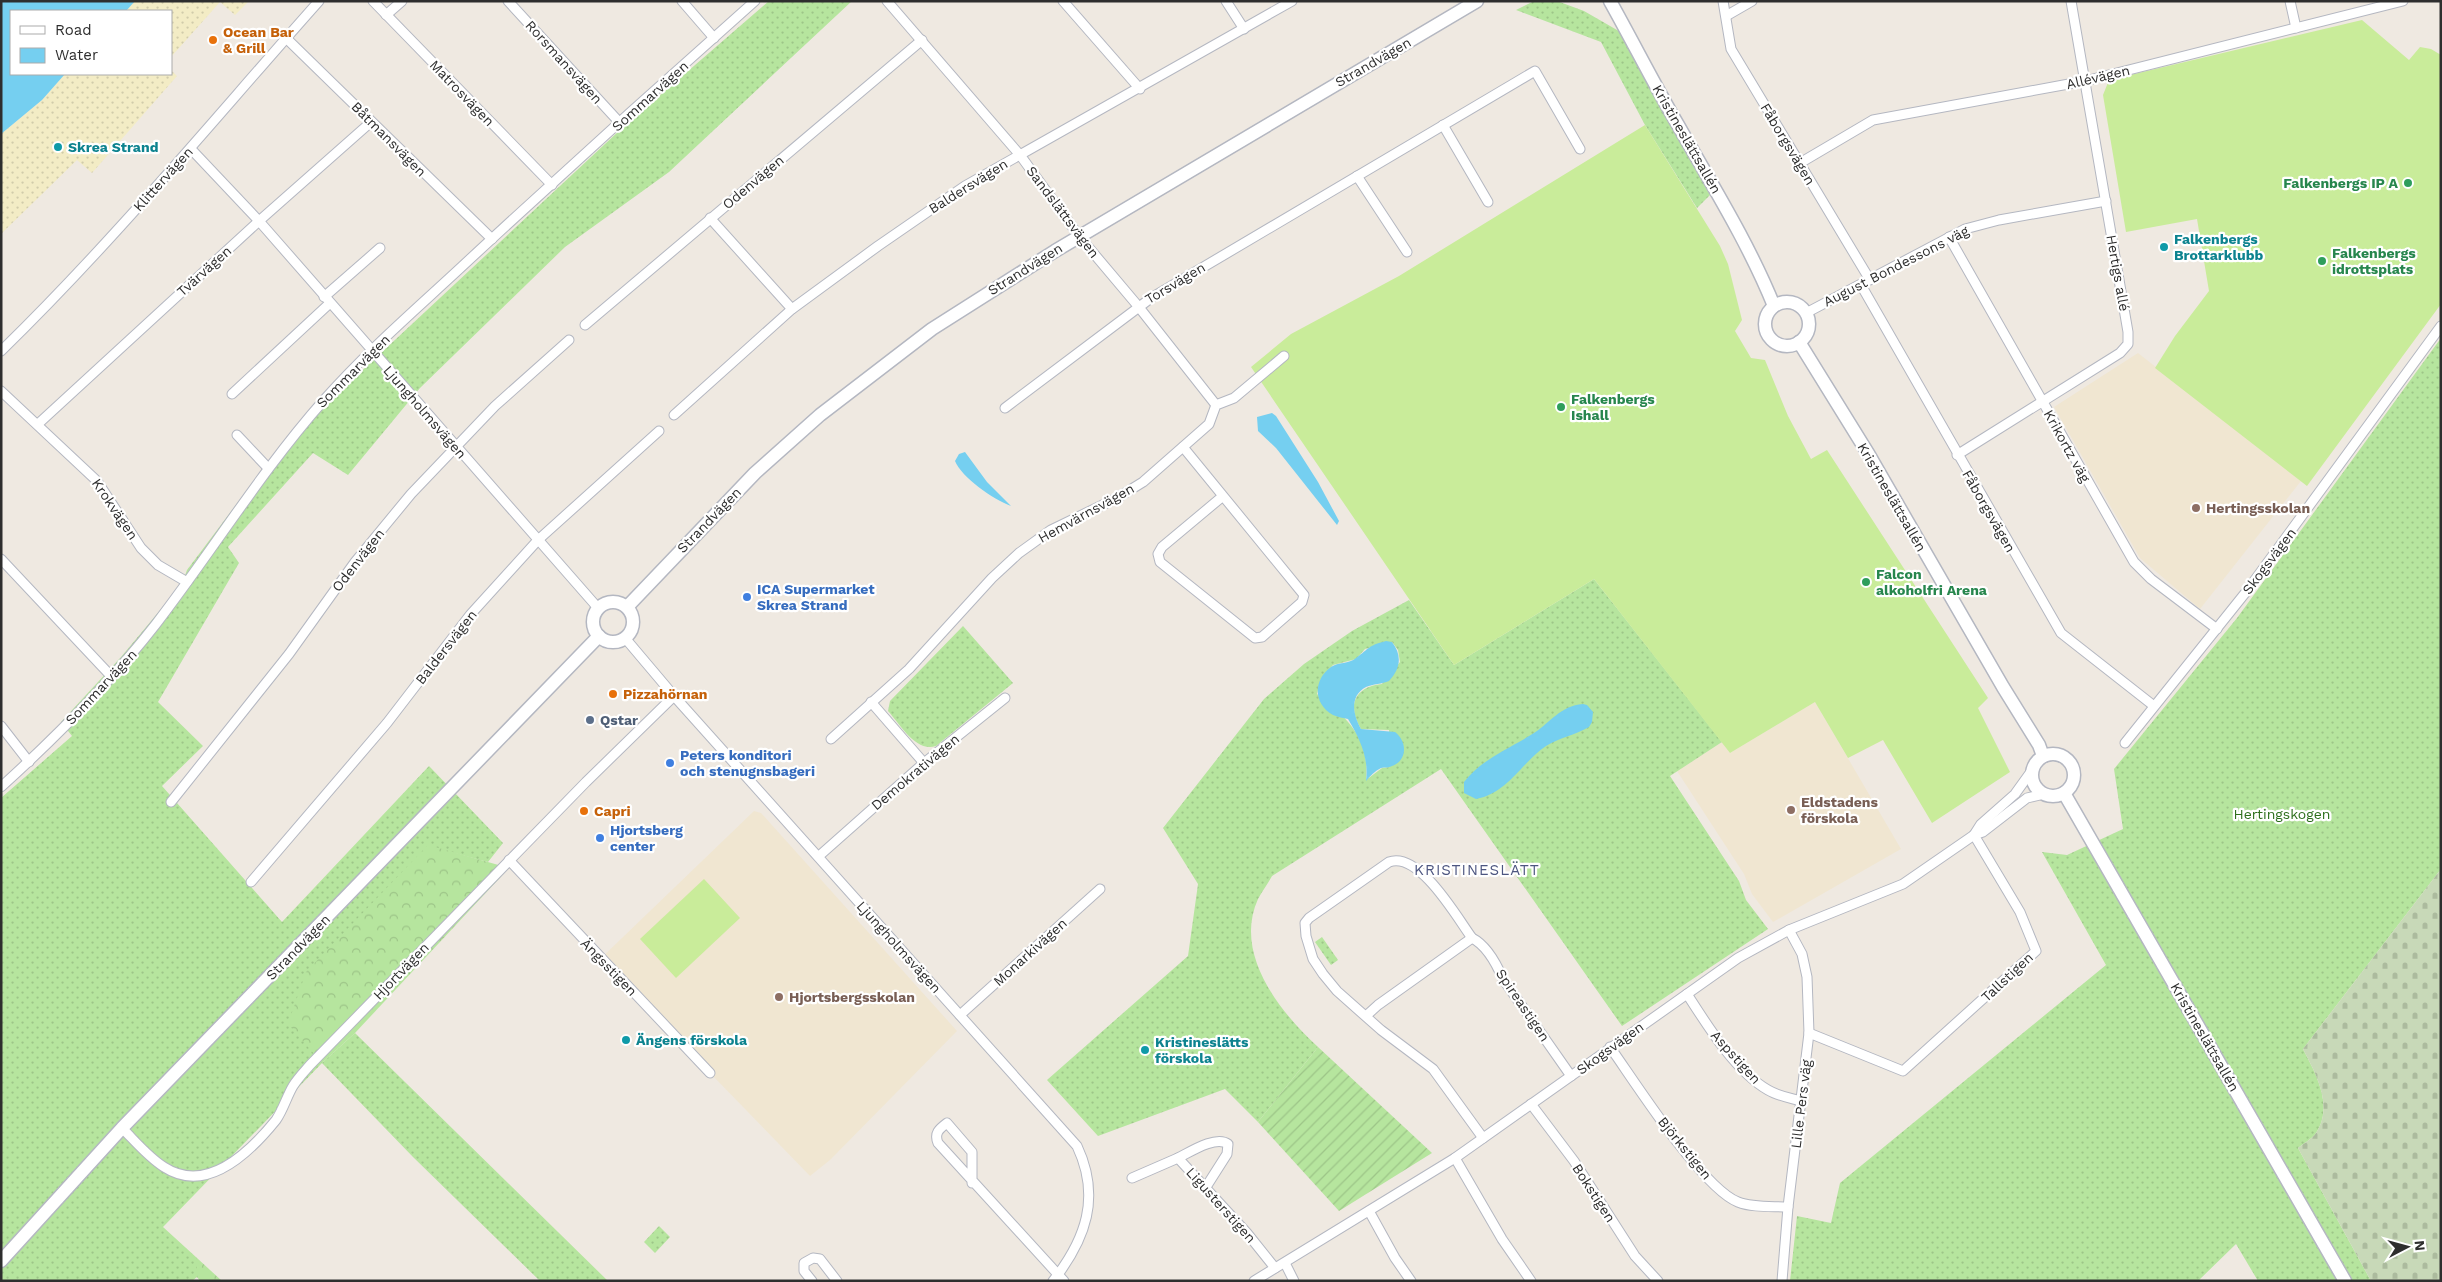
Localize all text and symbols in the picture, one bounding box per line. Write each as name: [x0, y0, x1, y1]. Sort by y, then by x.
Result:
legend: [10, 10, 172, 75]
street label: Rorsmansvägen: [522, 17, 606, 107]
text: Road: [55, 21, 92, 39]
place label: Ocean Bar & Grill: [223, 24, 294, 56]
marker: Ocean Bar & Grill: [207, 34, 219, 46]
street label: Strandvägen: [1332, 34, 1414, 90]
text: Water: [55, 46, 98, 64]
street label: Matrosvägen: [426, 57, 498, 129]
street label: Sommarvägen: [609, 58, 691, 134]
street label: Allévägen: [2065, 62, 2131, 92]
street label: Kristineslättsallén: [1649, 82, 1725, 196]
street label: Båtmansvägen: [348, 98, 430, 180]
street label: Fåborgsvägen: [1757, 100, 1819, 188]
place label: Skrea Strand: [68, 139, 158, 155]
marker: Skrea Strand: [52, 141, 64, 153]
street label: Klittervägen: [130, 144, 196, 214]
street label: Odenvägen: [719, 152, 787, 212]
street label: Baldersvägen: [926, 155, 1010, 217]
street label: Sandslättsvägen: [1023, 163, 1103, 261]
place label: Falkenbergs IP A: [2283, 175, 2399, 191]
marker: Falkenbergs IP A: [2402, 177, 2414, 189]
street label: August Bondessons väg: [1821, 222, 1972, 310]
place label: Falkenbergs Brottarklubb: [2174, 231, 2264, 263]
street label: Hertigs allé: [2103, 234, 2133, 312]
street label: Strandvägen: [985, 240, 1065, 298]
marker: Falkenbergs Brottarklubb: [2158, 241, 2170, 253]
street label: Tvärvägen: [174, 242, 234, 300]
place label: Falkenbergs idrottsplats: [2332, 245, 2416, 277]
marker: Falkenbergs idrottsplats: [2316, 255, 2328, 267]
street label: Torsvägen: [1142, 259, 1208, 307]
street label: Sommarvägen: [313, 331, 393, 411]
street label: Ljungholmsvägen: [380, 362, 470, 462]
place label: Falkenbergs Ishall: [1571, 391, 1655, 423]
marker: Falkenbergs Ishall: [1555, 401, 1567, 413]
street label: Krikortz väg: [2041, 407, 2094, 485]
street label: Kristineslättsallén: [1854, 440, 1930, 554]
street label: Fåborgsvägen: [1959, 467, 2019, 555]
street label: Krokvägen: [89, 475, 141, 543]
street label: Hemvärnsvägen: [1035, 480, 1137, 546]
street label: Strandvägen: [674, 484, 744, 556]
place label: Hertingsskolan: [2206, 500, 2310, 516]
marker: Hertingsskolan: [2190, 502, 2202, 514]
street label: Skogsvägen: [2239, 525, 2299, 597]
street label: Odenvägen: [329, 526, 387, 594]
place label: Falcon alkoholfri Arena: [1876, 566, 1988, 598]
marker: Falcon alkoholfri Arena: [1860, 576, 1872, 588]
place label: ICA Supermarket Skrea Strand: [757, 581, 875, 613]
marker: ICA Supermarket Skrea Strand: [741, 591, 753, 603]
street label: Baldersvägen: [412, 607, 480, 687]
street label: Sommarvägen: [62, 646, 140, 728]
place label: Pizzahörnan: [623, 686, 708, 702]
marker: Pizzahörnan: [607, 688, 619, 700]
place label: Qstar: [600, 712, 638, 728]
marker: Qstar: [584, 714, 596, 726]
street label: Demokrativägen: [868, 731, 962, 813]
place label: Peters konditori och stenugnsbageri: [680, 747, 815, 779]
marker: Peters konditori och stenugnsbageri: [664, 757, 676, 769]
place label: Eldstadens förskola: [1801, 794, 1879, 826]
place label: Capri: [594, 803, 631, 819]
marker: Eldstadens förskola: [1785, 804, 1797, 816]
marker: Capri: [578, 805, 590, 817]
park label: Hertingskogen: [2234, 806, 2330, 822]
place label: Hjortsberg center: [610, 822, 683, 854]
marker: Hjortsberg center: [594, 832, 606, 844]
district label: KRISTINESLÄTT: [1414, 861, 1540, 879]
street label: Ljungholmsvägen: [854, 898, 944, 996]
street label: Strandvägen: [263, 911, 333, 983]
street label: Monarkivägen: [990, 915, 1070, 989]
street label: Ängsstigen: [578, 935, 640, 999]
street label: Hjortvägen: [370, 939, 432, 1003]
street label: Tallstigen: [1978, 949, 2036, 1005]
street label: Spireastigen: [1493, 966, 1553, 1044]
street label: Kristineslättsallén: [2167, 980, 2243, 1094]
place label: Hjortsbergsskolan: [789, 989, 915, 1005]
marker: Hjortsbergsskolan: [773, 991, 785, 1003]
street label: Skogsvägen: [1573, 1018, 1647, 1078]
street label: Aspstigen: [1708, 1027, 1764, 1087]
place label: Ängens förskola: [636, 1032, 748, 1048]
marker: Ängens förskola: [620, 1034, 632, 1046]
place label: Kristineslätts förskola: [1155, 1034, 1249, 1066]
marker: Kristineslätts förskola: [1139, 1044, 1151, 1056]
street label: Lille Pers väg: [1788, 1058, 1814, 1149]
street label: Björkstigen: [1655, 1113, 1715, 1183]
street label: Bokstigen: [1569, 1161, 1619, 1225]
street label: Ligusterstigen: [1183, 1164, 1259, 1246]
north arrow: [2382, 1222, 2432, 1272]
text: N: [2411, 1240, 2428, 1252]

